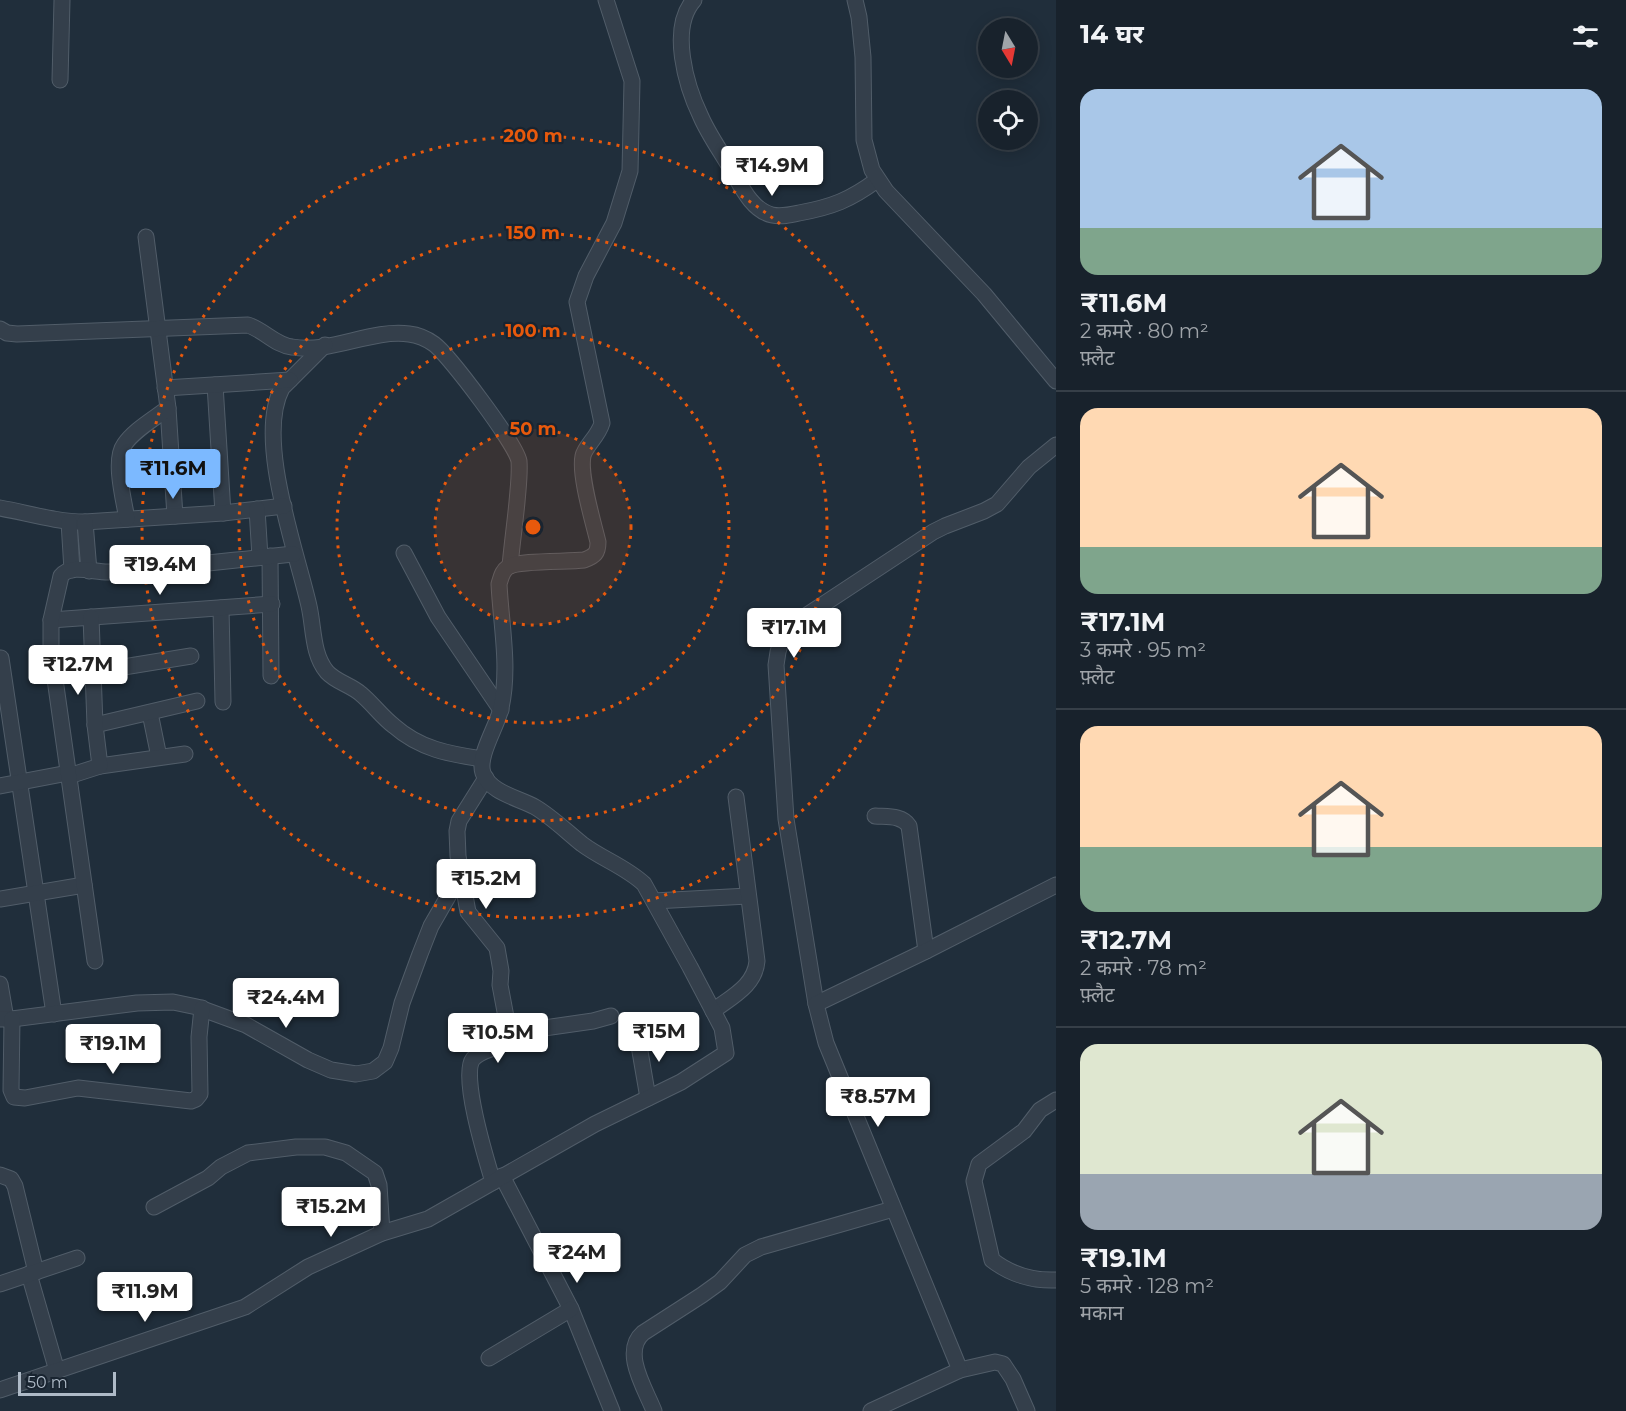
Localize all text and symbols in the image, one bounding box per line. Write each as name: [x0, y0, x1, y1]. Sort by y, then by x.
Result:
north arrow: [978, 18, 1038, 78]
map controls: [978, 18, 1038, 150]
text: 14 घर: [1080, 18, 1144, 50]
icon: filters: [1569, 20, 1602, 53]
button: locate: [978, 90, 1038, 150]
text: 200 m: [503, 125, 563, 147]
icon: home: [1287, 128, 1395, 236]
pin: ₹14.9M: [723, 146, 821, 197]
text: ₹14.9M: [735, 153, 809, 177]
text: 150 m: [506, 222, 560, 244]
text: ₹11.6M: [1080, 287, 1167, 319]
text: 2 कमरे · 80 m²: [1080, 319, 1209, 343]
text: 100 m: [505, 320, 561, 342]
text: फ़्लैट: [1080, 346, 1115, 370]
text: 50 m: [510, 418, 556, 440]
icon: home: [1287, 447, 1395, 555]
pin: ₹11.6M: [124, 449, 222, 500]
text: ₹11.6M: [139, 456, 207, 480]
centre of rings: [523, 517, 543, 537]
pin: ₹19.4M: [111, 545, 209, 596]
text: ₹19.4M: [123, 552, 197, 576]
text: ₹17.1M: [1080, 606, 1165, 638]
pin: ₹17.1M: [745, 608, 843, 659]
text: ₹17.1M: [761, 615, 827, 639]
text: 3 कमरे · 95 m²: [1080, 638, 1206, 662]
pin: ₹12.7M: [29, 645, 127, 696]
text: ₹12.7M: [43, 652, 113, 676]
text: फ़्लैट: [1080, 665, 1115, 689]
icon: home: [1287, 765, 1395, 873]
pin: ₹15.2M: [437, 859, 535, 910]
text: ₹15.2M: [451, 866, 521, 890]
text: ₹12.7M: [1080, 924, 1172, 956]
text: 2 कमरे · 78 m²: [1080, 956, 1207, 980]
pin: ₹24.4M: [237, 978, 335, 1029]
text: फ़्लैट: [1080, 983, 1115, 1007]
text: ₹24.4M: [247, 985, 325, 1009]
pin: ₹15M: [623, 1012, 695, 1063]
pin: ₹10.5M: [449, 1013, 547, 1064]
text: ₹15M: [632, 1019, 686, 1043]
text: ₹10.5M: [462, 1020, 534, 1044]
pin: ₹19.1M: [64, 1024, 162, 1075]
text: ₹19.1M: [80, 1031, 146, 1055]
pin: ₹8.57M: [829, 1077, 927, 1128]
icon: home: [1287, 1083, 1395, 1191]
text: ₹8.57M: [840, 1084, 916, 1108]
pin: ₹15.2M: [282, 1187, 380, 1238]
text: ₹15.2M: [296, 1194, 366, 1218]
pin: ₹24M: [541, 1233, 613, 1284]
text: ₹24M: [548, 1240, 606, 1264]
text: ₹19.1M: [1080, 1242, 1167, 1274]
pin: ₹11.9M: [96, 1272, 194, 1323]
text: 5 कमरे · 128 m²: [1080, 1274, 1214, 1298]
text: ₹11.9M: [111, 1279, 179, 1303]
text: मकान: [1080, 1301, 1124, 1325]
scale bar: [18, 1369, 116, 1396]
text: 50 m: [27, 1373, 68, 1392]

